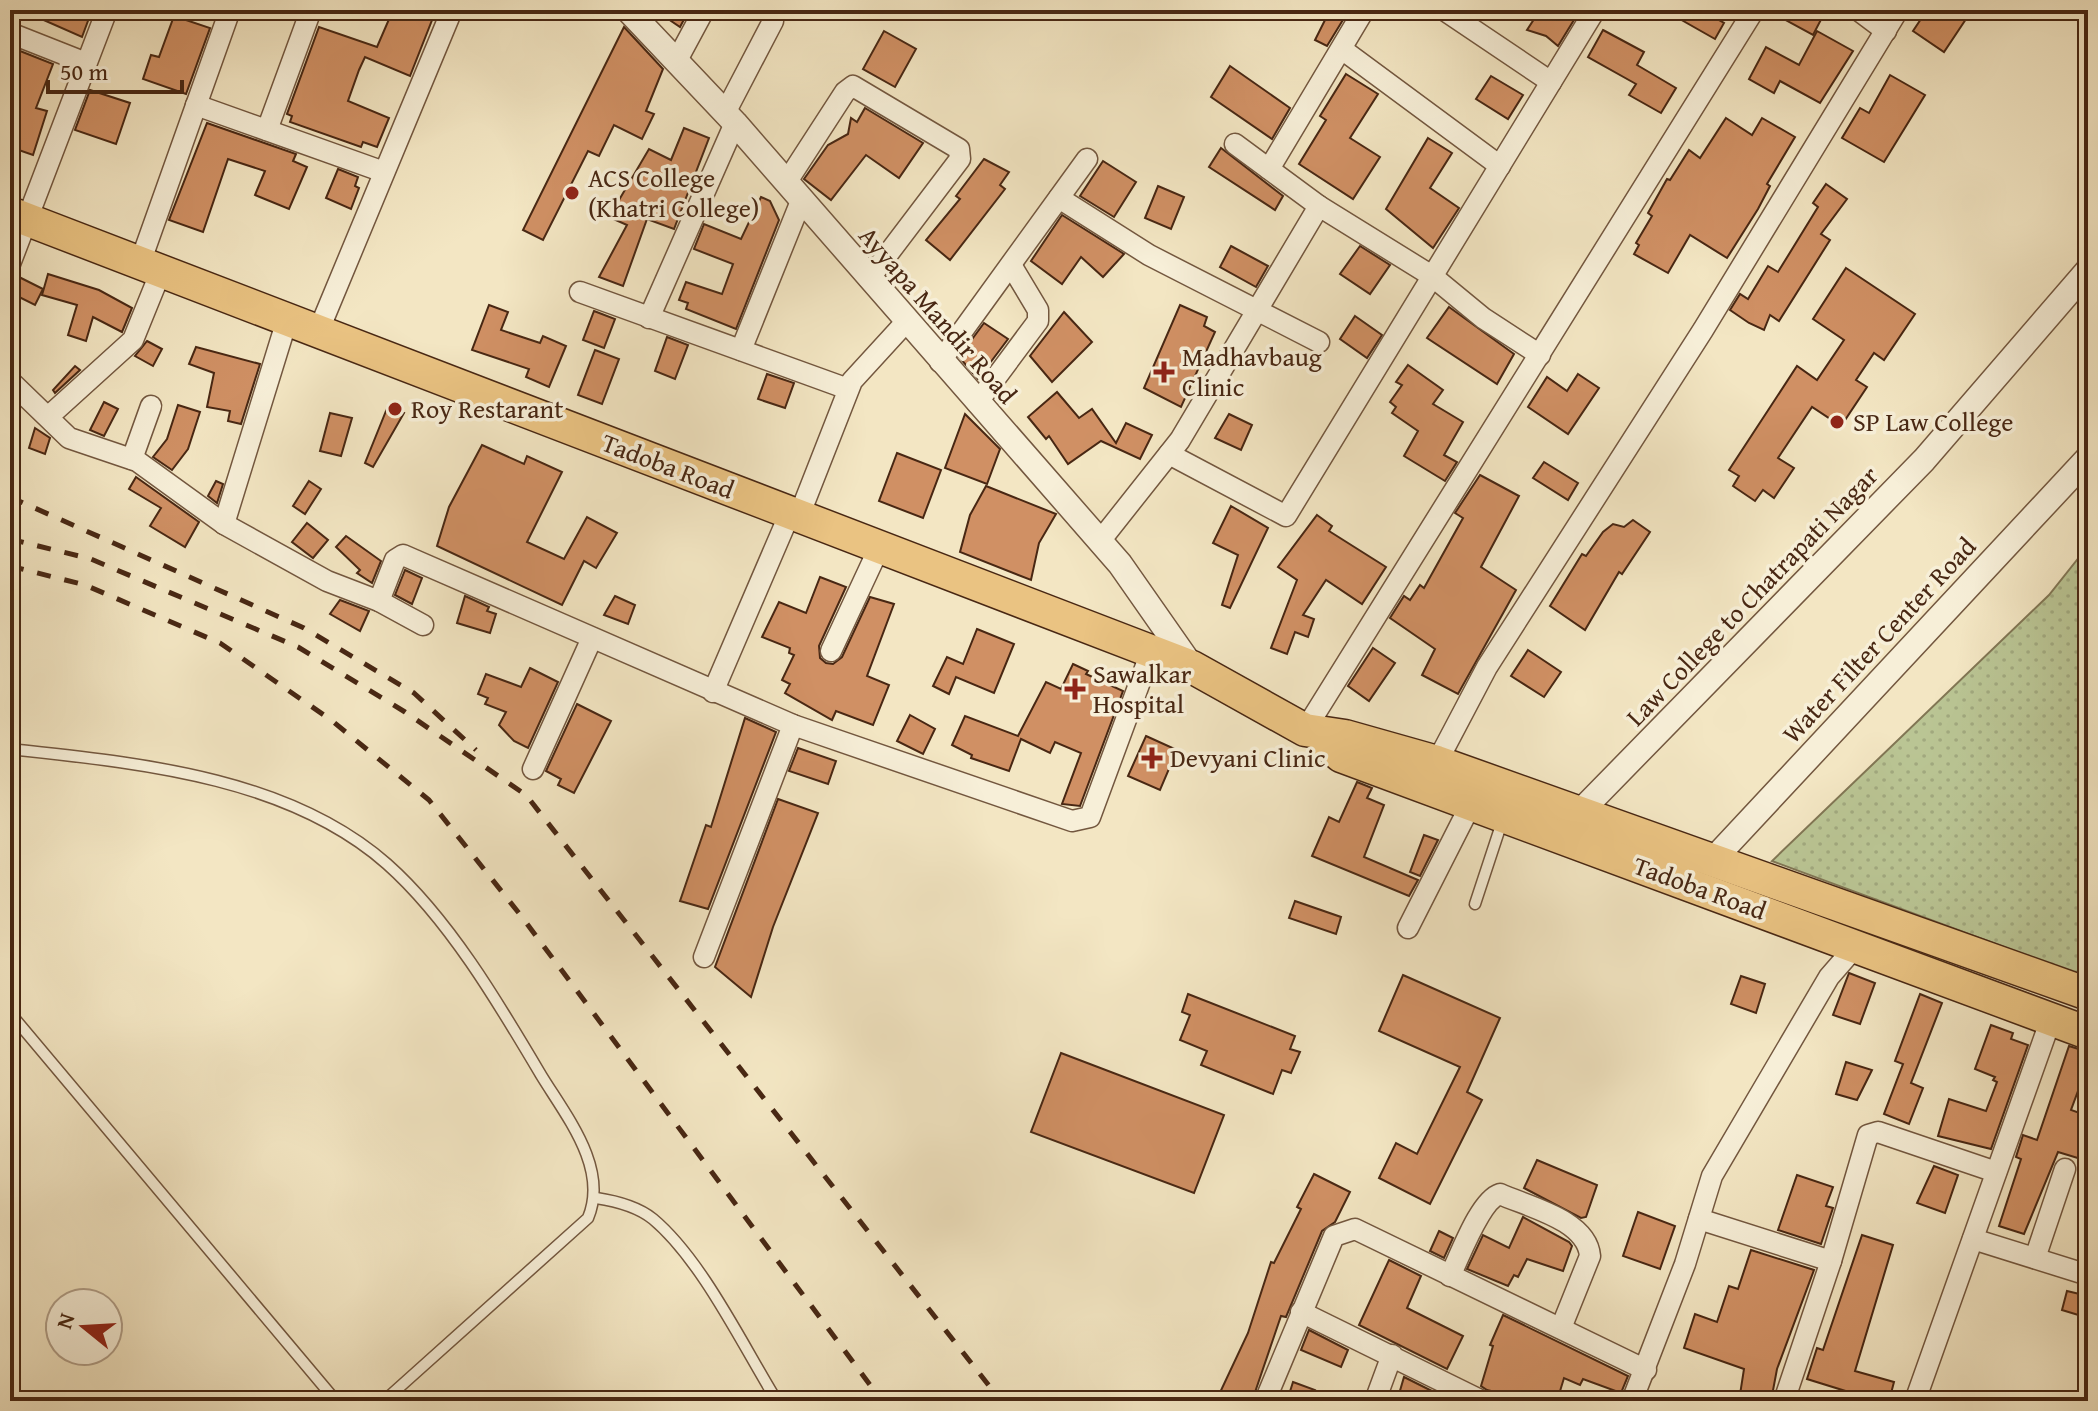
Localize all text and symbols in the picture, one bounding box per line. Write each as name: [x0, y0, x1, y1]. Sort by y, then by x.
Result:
scale bar: [48, 44, 182, 94]
text: 50 m: [60, 54, 108, 89]
place label: ACS College (Khatri College): [588, 158, 759, 227]
marker: ACS College (Khatri College): [563, 184, 581, 202]
street label: Ayyapa Mandir Road: [850, 217, 1027, 412]
place label: Madhavbaug Clinic: [1182, 337, 1322, 406]
marker: Madhavbaug Clinic: [1153, 361, 1175, 383]
place label: Roy Restarant: [411, 389, 563, 428]
marker: Roy Restarant: [386, 400, 404, 418]
place label: SP Law College: [1853, 402, 2013, 441]
marker: SP Law College: [1828, 413, 1846, 431]
street label: Tadoba Road: [596, 422, 740, 509]
street label: Law College to Chatrapati Nagar: [1617, 456, 1887, 735]
street label: Water Filter Center Road: [1772, 528, 1985, 751]
place label: Sawalkar Hospital: [1093, 654, 1192, 723]
marker: Sawalkar Hospital: [1064, 678, 1086, 700]
place label: Devyani Clinic: [1170, 738, 1326, 777]
marker: Devyani Clinic: [1141, 747, 1163, 769]
street label: Tadoba Road: [1628, 845, 1772, 930]
north arrow: [44, 1287, 124, 1367]
text: N: [47, 1309, 83, 1333]

